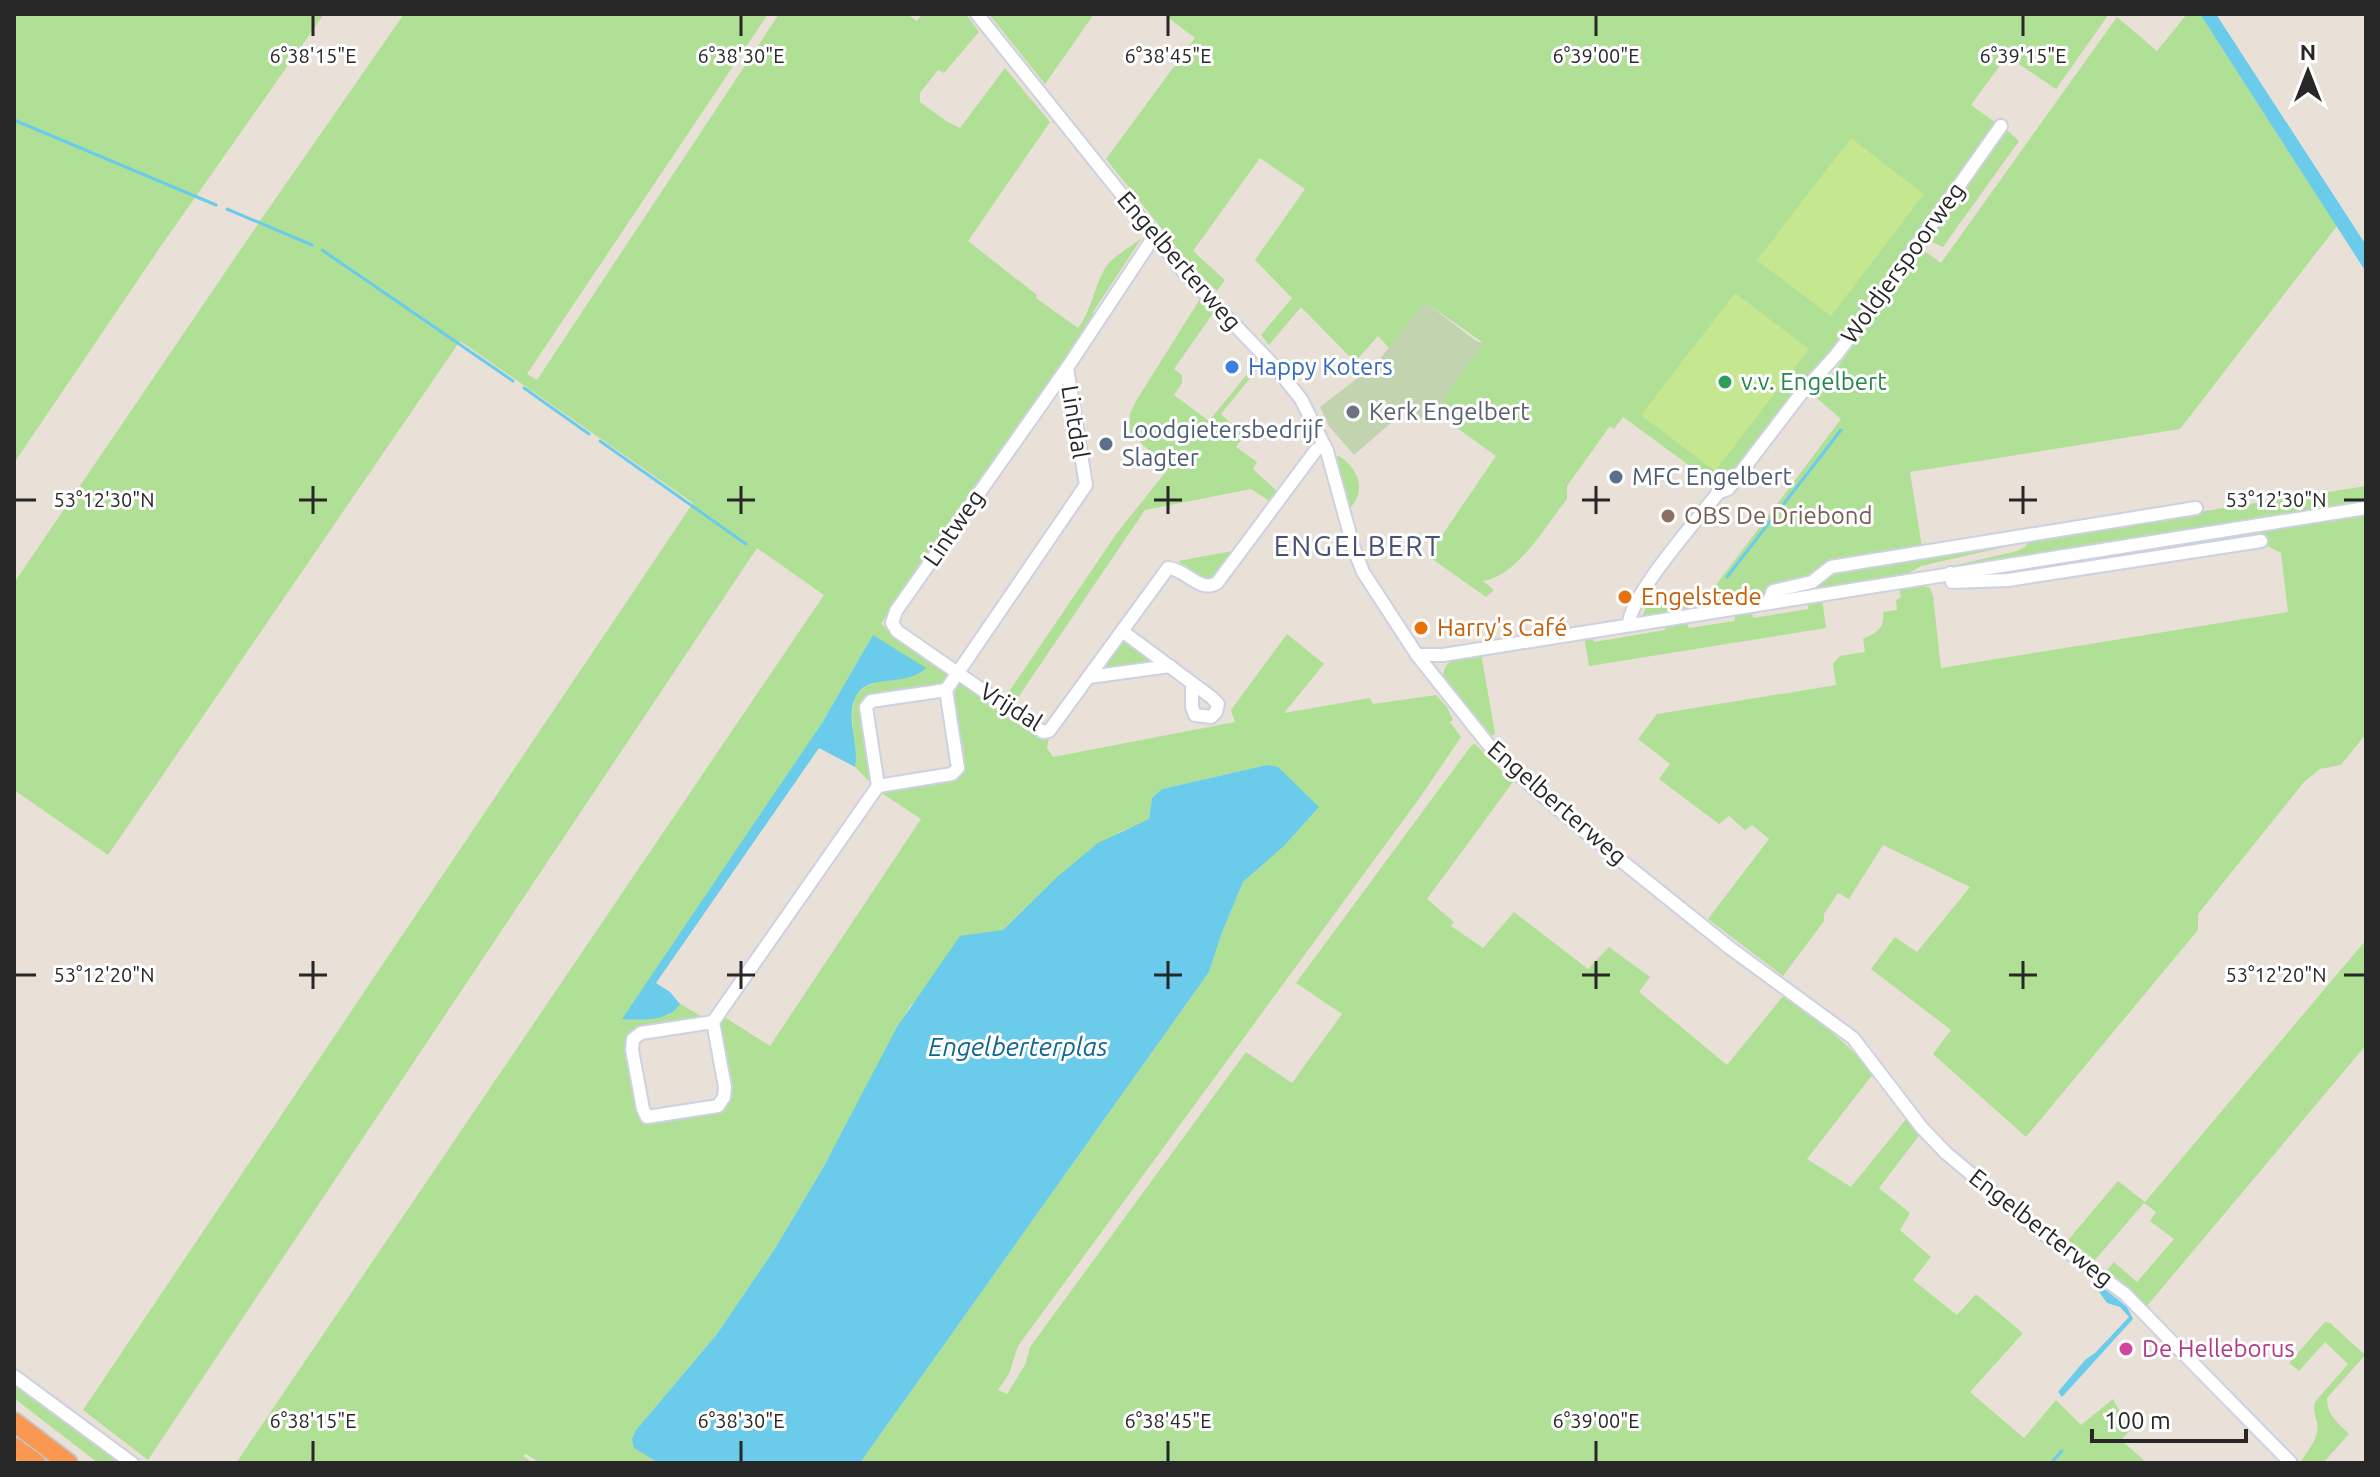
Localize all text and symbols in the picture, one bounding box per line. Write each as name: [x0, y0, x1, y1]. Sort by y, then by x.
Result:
north arrow: [2268, 32, 2348, 112]
text: N: [2300, 39, 2316, 64]
text: 6°38'15"E: [270, 44, 356, 67]
text: 6°38'30"E: [698, 44, 784, 67]
text: 6°38'45"E: [1125, 44, 1211, 67]
text: 6°39'00"E: [1553, 44, 1639, 67]
text: 6°39'15"E: [1980, 44, 2066, 67]
street label: Woldjerspoorweg: [1835, 177, 1970, 348]
street label: Engelberterweg: [1112, 186, 1247, 335]
place label: Happy Koters: [1248, 353, 1393, 380]
marker: Happy Koters: [1223, 358, 1241, 376]
place label: v.v. Engelbert: [1741, 368, 1887, 395]
marker: v.v. Engelbert: [1716, 373, 1734, 391]
street label: Lintdal: [1056, 383, 1095, 460]
place label: Kerk Engelbert: [1369, 398, 1530, 425]
marker: Kerk Engelbert: [1344, 403, 1362, 421]
place label: Loodgietersbedrijf Slagter: [1122, 416, 1323, 471]
marker: Loodgietersbedrijf Slagter: [1097, 435, 1115, 453]
place label: MFC Engelbert: [1632, 463, 1793, 490]
marker: MFC Engelbert: [1607, 468, 1625, 486]
street label: Lintweg: [918, 484, 990, 571]
text: 53°12'30"N: [53, 488, 155, 511]
text: 53°12'30"N: [2225, 488, 2327, 511]
place label: OBS De Driebond: [1684, 502, 1873, 529]
marker: OBS De Driebond: [1659, 507, 1677, 525]
district label: ENGELBERT: [1274, 530, 1442, 561]
place label: Engelstede: [1641, 583, 1762, 610]
marker: Engelstede: [1616, 588, 1634, 606]
place label: Harry's Café: [1437, 614, 1568, 641]
marker: Harry's Café: [1412, 619, 1430, 637]
street label: Vrijdal: [975, 677, 1047, 736]
street label: Engelberterweg: [1483, 735, 1632, 870]
text: 53°12'20"N: [53, 963, 155, 986]
text: 53°12'20"N: [2225, 963, 2327, 986]
water label: Engelberterplas: [928, 1032, 1108, 1061]
street label: Engelberterweg: [1964, 1163, 2118, 1292]
place label: De Helleborus: [2142, 1335, 2295, 1362]
marker: De Helleborus: [2117, 1340, 2135, 1358]
scale bar: [2092, 1393, 2246, 1443]
text: 100 m: [2104, 1407, 2171, 1434]
text: 6°38'15"E: [270, 1409, 356, 1432]
text: 6°38'30"E: [698, 1409, 784, 1432]
text: 6°38'45"E: [1125, 1409, 1211, 1432]
text: 6°39'00"E: [1553, 1409, 1639, 1432]

